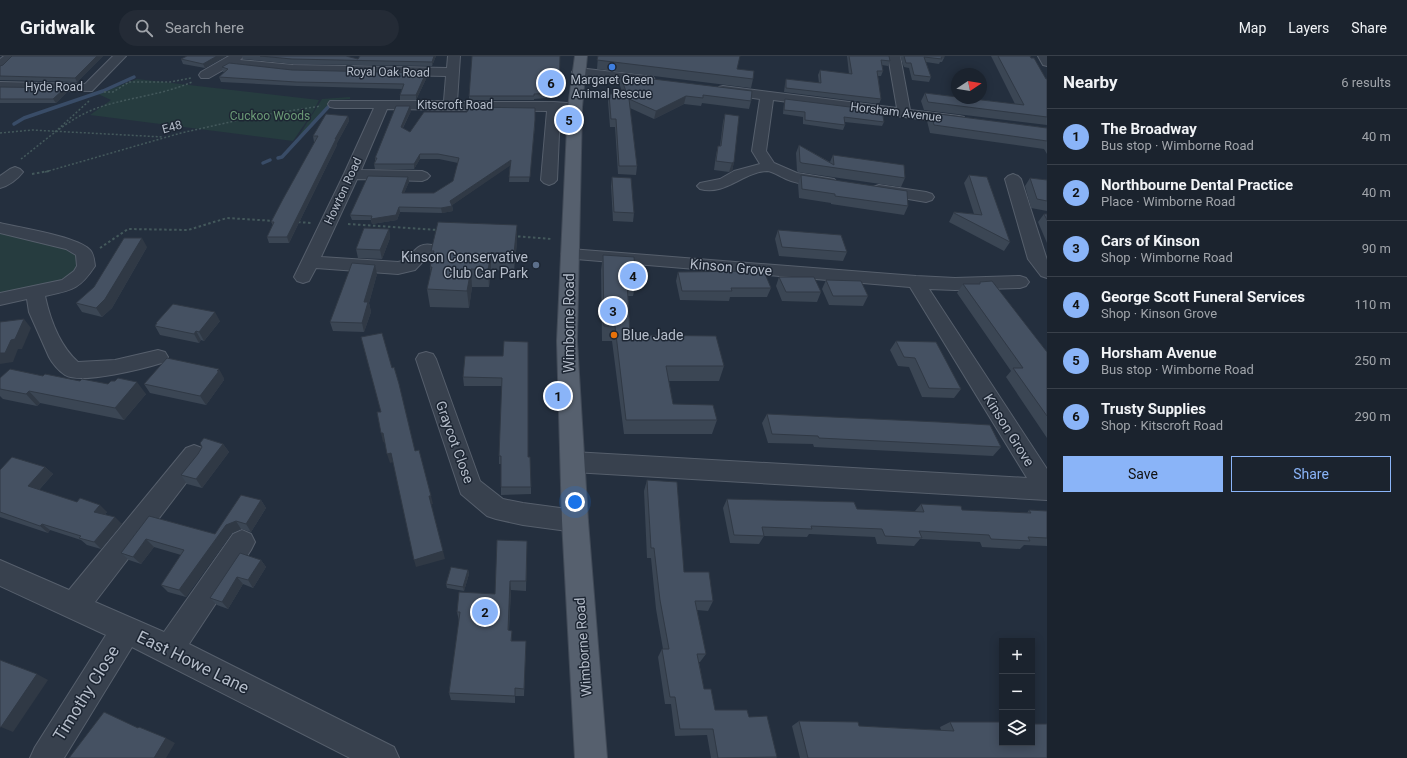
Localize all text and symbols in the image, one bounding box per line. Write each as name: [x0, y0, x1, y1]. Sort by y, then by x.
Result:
search box: [119, 10, 399, 46]
text: Gridwalk: [20, 16, 95, 39]
icon: search: [133, 17, 155, 39]
text: Search here: [165, 19, 244, 37]
text: Map: [1239, 20, 1266, 36]
text: Layers: [1288, 20, 1329, 36]
text: Share: [1351, 20, 1387, 36]
marker: Margaret Green Animal Rescue: [607, 62, 617, 72]
street label: Royal Oak Road: [346, 64, 430, 80]
pin: 6: [538, 68, 564, 98]
north arrow: [951, 68, 987, 104]
text: Nearby: [1063, 72, 1118, 92]
place label: Margaret Green Animal Rescue: [571, 73, 653, 101]
text: 6 results: [1341, 75, 1391, 90]
street label: Hyde Road: [25, 80, 83, 94]
street label: Kitscroft Road: [417, 98, 493, 112]
street label: Horsham Avenue: [850, 99, 942, 125]
pin: 5: [556, 105, 582, 135]
park label: Cuckoo Woods: [230, 109, 310, 123]
street label: E48: [160, 118, 184, 136]
text: The Broadway: [1101, 120, 1197, 138]
text: 1: [1072, 129, 1080, 144]
text: 40 m: [1362, 129, 1391, 144]
text: Bus stop · Wimborne Road: [1101, 138, 1254, 153]
street label: Howton Road: [321, 155, 365, 227]
text: Northbourne Dental Practice: [1101, 176, 1293, 194]
text: 2: [1072, 185, 1080, 200]
text: 40 m: [1362, 185, 1391, 200]
text: Place · Wimborne Road: [1101, 194, 1235, 209]
text: Cars of Kinson: [1101, 232, 1200, 250]
text: 3: [1072, 241, 1080, 256]
text: 90 m: [1362, 241, 1391, 256]
place label: Kinson Conservative Club Car Park: [401, 249, 529, 281]
text: Shop · Wimborne Road: [1101, 250, 1233, 265]
street label: Kinson Grove: [689, 255, 773, 279]
marker: Kinson Conservative Club Car Park: [531, 260, 541, 270]
pin: 4: [620, 261, 646, 291]
street label: Wimborne Road: [561, 273, 577, 373]
text: George Scott Funeral Services: [1101, 288, 1305, 306]
pin: 3: [600, 296, 626, 326]
text: 4: [1072, 297, 1080, 312]
text: 110 m: [1354, 297, 1391, 312]
text: Shop · Kinson Grove: [1101, 306, 1217, 321]
place label: Blue Jade: [622, 327, 683, 343]
marker: Blue Jade: [609, 330, 619, 340]
text: Horsham Avenue: [1101, 344, 1217, 362]
text: 5: [1072, 353, 1080, 368]
text: 250 m: [1354, 353, 1391, 368]
text: Bus stop · Wimborne Road: [1101, 362, 1254, 377]
pin: 1: [545, 381, 571, 411]
street label: Kinson Grove: [980, 391, 1038, 469]
street label: Graycot Close: [433, 399, 477, 485]
text: Trusty Supplies: [1101, 400, 1206, 418]
text: 6: [1072, 409, 1080, 424]
text: 290 m: [1354, 409, 1391, 424]
text: Shop · Kitscroft Road: [1101, 418, 1223, 433]
button: Save: [1063, 456, 1223, 492]
button: Share: [1231, 456, 1391, 492]
your location: [565, 492, 585, 512]
pin: 2: [472, 597, 498, 627]
street label: Wimborne Road: [572, 597, 594, 697]
street label: East Howe Lane: [134, 626, 252, 698]
map controls: [999, 638, 1035, 746]
button: +: [999, 638, 1035, 674]
street label: Timothy Close: [49, 642, 123, 744]
button: −: [999, 674, 1035, 710]
button: layers: [999, 710, 1035, 746]

